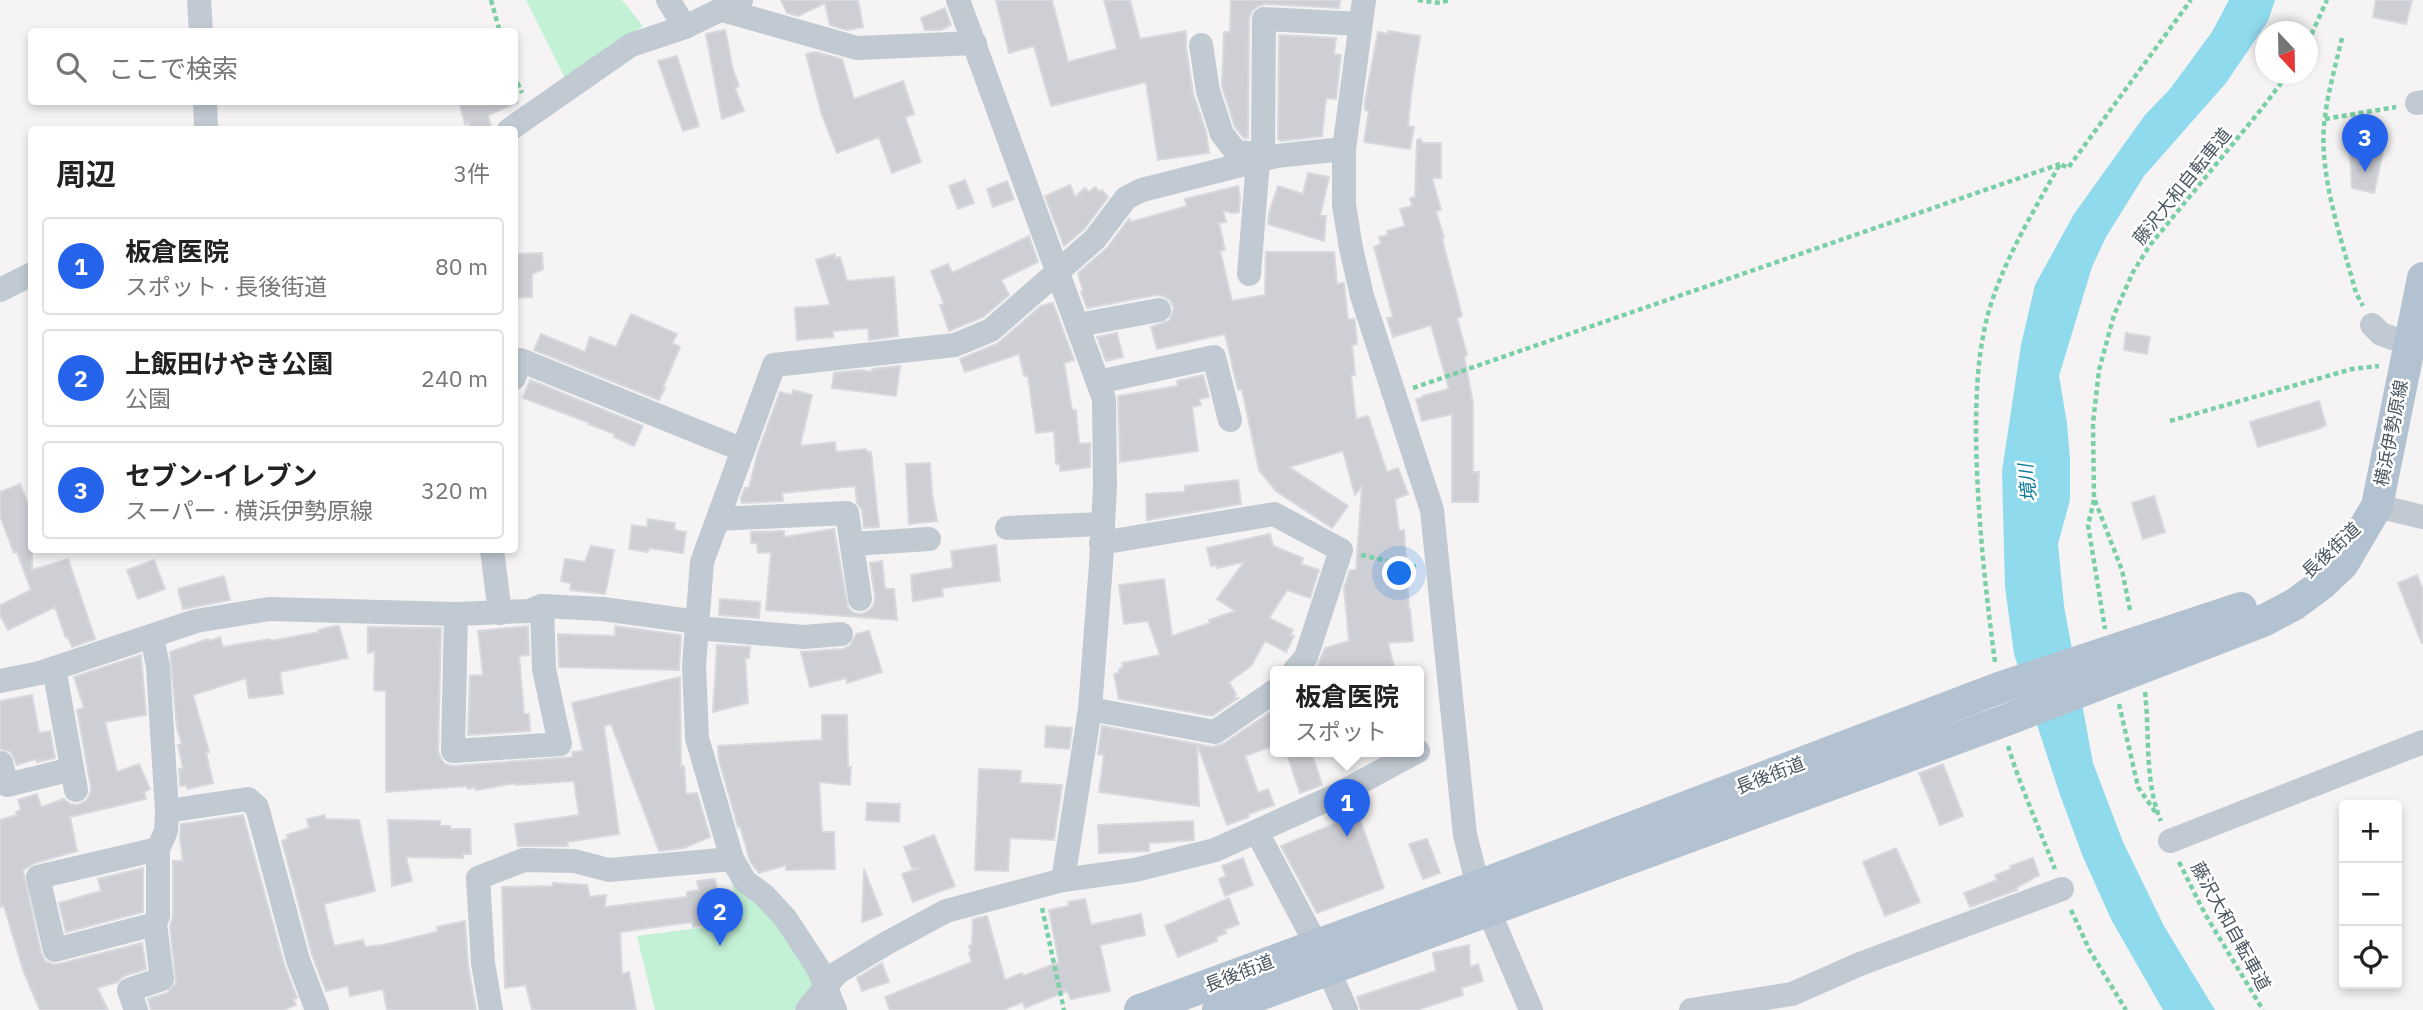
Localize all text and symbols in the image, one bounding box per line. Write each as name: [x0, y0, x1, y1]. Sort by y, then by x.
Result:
north arrow: [2255, 21, 2318, 84]
search box: [28, 28, 518, 105]
icon: search: [52, 48, 90, 86]
text: ここで検索: [108, 51, 238, 85]
pin: 3: [2342, 114, 2388, 172]
street label: 藤沢大和自転車道: [2128, 123, 2236, 249]
text: 周辺: [56, 154, 116, 193]
text: 3件: [453, 158, 490, 188]
text: 板倉医院: [125, 234, 229, 268]
text: 1: [74, 251, 88, 281]
text: 80 m: [435, 251, 488, 281]
text: スポット · 長後街道: [125, 271, 327, 301]
text: 上飯田けやき公園: [125, 346, 333, 380]
text: 2: [74, 363, 88, 393]
text: 240 m: [421, 363, 488, 393]
street label: 横浜伊勢原線: [2369, 378, 2413, 488]
text: 公園: [125, 383, 171, 413]
text: セブン-イレブン: [125, 458, 317, 492]
water label: 境川: [2013, 461, 2041, 503]
text: 3: [74, 475, 88, 505]
text: 320 m: [421, 475, 488, 505]
text: スーパー · 横浜伊勢原線: [125, 495, 373, 525]
street label: 長後街道: [2297, 517, 2365, 583]
your location: [1382, 556, 1416, 590]
popup: [1270, 666, 1424, 757]
text: 板倉医院: [1295, 679, 1399, 713]
text: スポット: [1295, 716, 1387, 746]
street label: 長後街道: [1732, 751, 1808, 799]
pin: 1: [1324, 779, 1370, 837]
map controls: [2339, 800, 2402, 989]
button: +: [2339, 800, 2402, 863]
street label: 藤沢大和自転車道: [2186, 857, 2276, 995]
button: −: [2339, 863, 2402, 926]
pin: 2: [697, 888, 743, 946]
button: locate: [2339, 926, 2402, 989]
street label: 長後街道: [1201, 949, 1277, 997]

